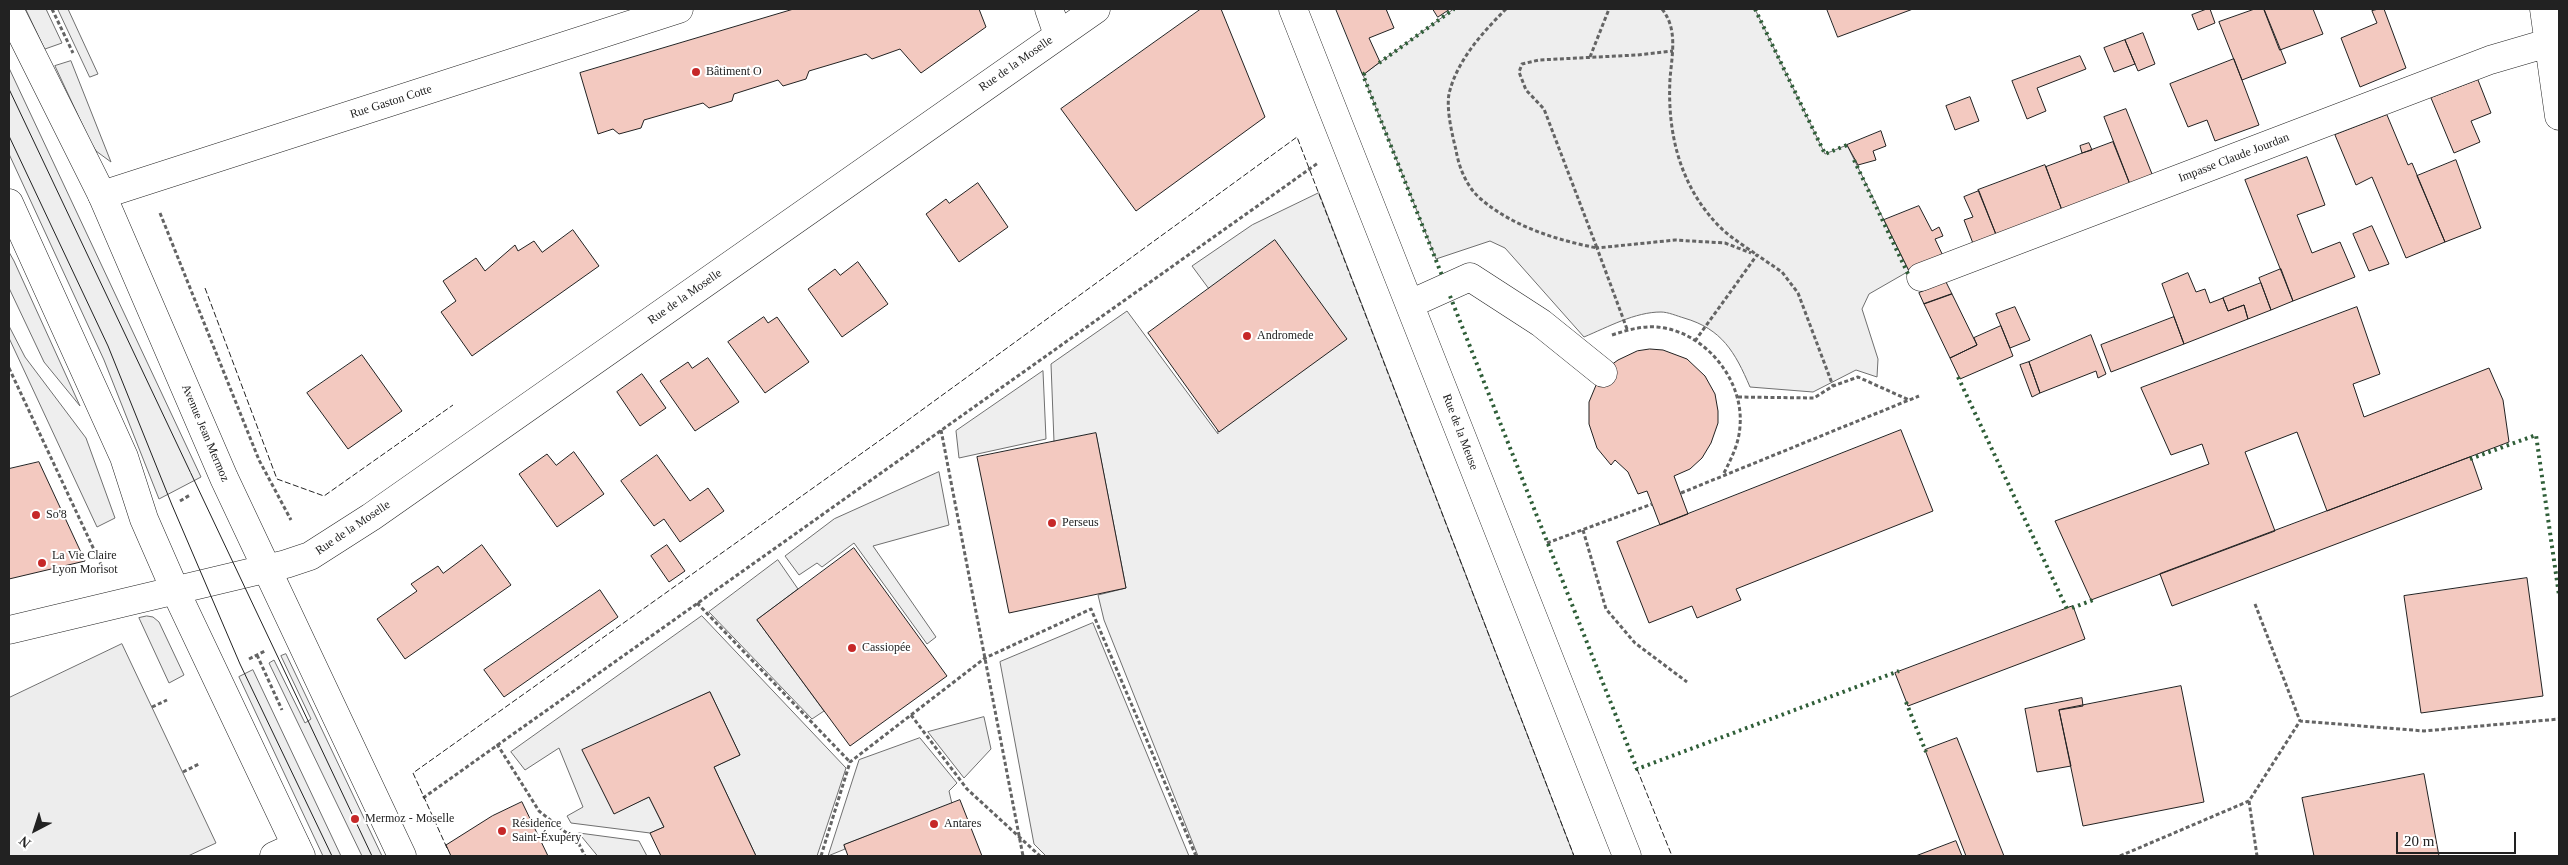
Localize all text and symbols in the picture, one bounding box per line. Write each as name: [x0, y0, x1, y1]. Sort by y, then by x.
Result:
street label: Rue de la Moselle: [976, 33, 1056, 95]
place label: Bâtiment O: [706, 65, 762, 79]
marker: Bâtiment O: [690, 66, 702, 78]
street label: Rue Gaston Cotte: [348, 82, 434, 122]
street label: Impasse Claude Jourdan: [2177, 130, 2291, 186]
street label: Rue de la Moselle: [645, 266, 725, 328]
place label: Andromede: [1257, 329, 1314, 343]
marker: Andromede: [1241, 330, 1253, 342]
street label: Avenue Jean Mermoz: [178, 382, 232, 484]
street label: Rue de la Meuse: [1439, 392, 1481, 472]
street label: Rue de la Moselle: [313, 498, 393, 558]
place label: So'8: [46, 508, 67, 522]
marker: So'8: [30, 509, 42, 521]
place label: Perseus: [1062, 516, 1099, 530]
marker: Perseus: [1046, 517, 1058, 529]
place label: La Vie Claire Lyon Morisot: [52, 549, 118, 577]
marker: La Vie Claire Lyon Morisot: [36, 557, 48, 569]
place label: Cassiopée: [862, 641, 911, 655]
marker: Cassiopée: [846, 642, 858, 654]
north arrow: [10, 805, 60, 855]
place label: Mermoz - Moselle: [365, 812, 454, 826]
marker: Mermoz - Moselle: [349, 813, 361, 825]
place label: Résidence Saint-Éxupéry: [512, 817, 581, 845]
place label: Antares: [944, 817, 981, 831]
marker: Antares: [928, 818, 940, 830]
scale bar: [2398, 822, 2518, 854]
marker: Résidence Saint-Éxupéry: [496, 825, 508, 837]
text: N: [16, 833, 34, 851]
text: 20 m: [2404, 833, 2434, 849]

